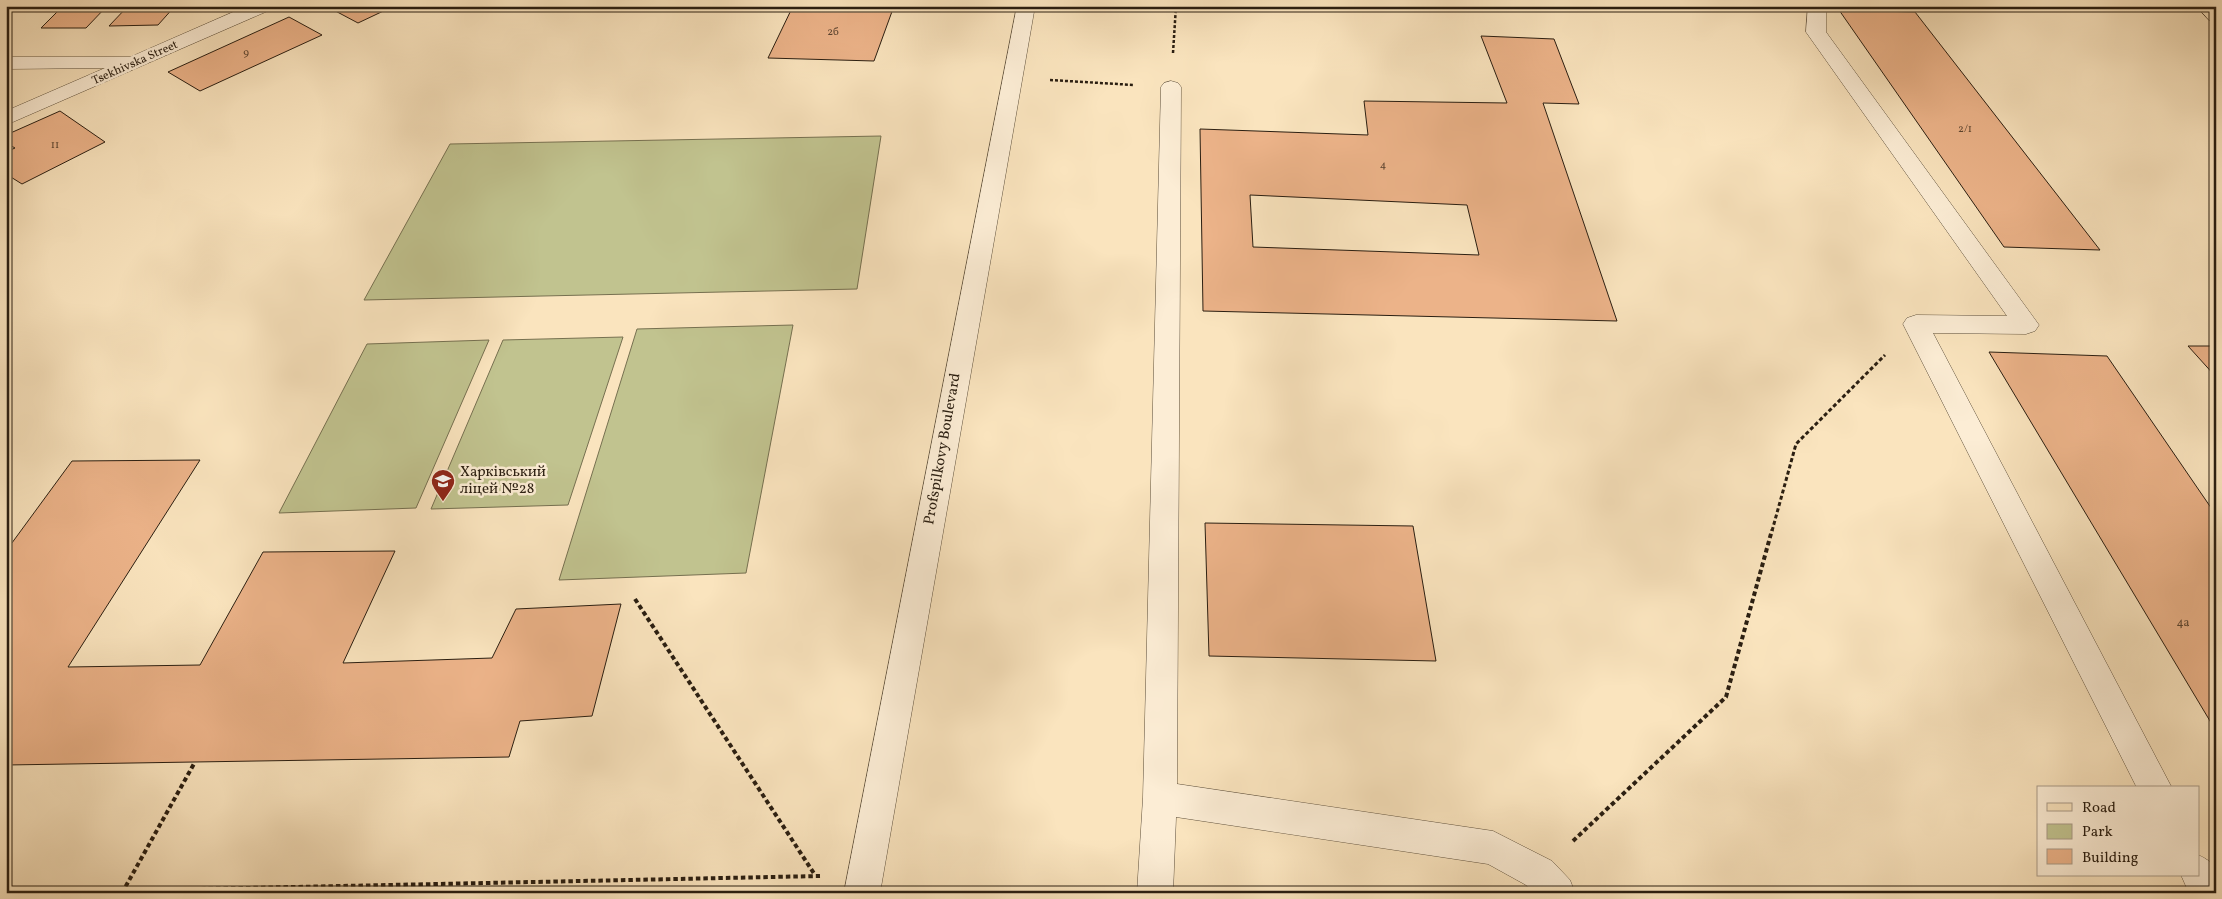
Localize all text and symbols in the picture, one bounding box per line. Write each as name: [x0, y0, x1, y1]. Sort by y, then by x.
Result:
house number: 2б: [827, 25, 839, 40]
street label: Tsekhivska Street: [90, 37, 180, 89]
house number: 9: [243, 46, 249, 61]
house number: 2/1: [1958, 122, 1972, 137]
house number: 11: [51, 138, 59, 153]
house number: 4: [1380, 158, 1387, 173]
street label: Profspilkovy Boulevard: [919, 371, 967, 527]
place label: Харківський ліцей №28: [460, 462, 546, 500]
school or university icon: Харківський ліцей №28: [430, 468, 456, 502]
house number: 4а: [2176, 615, 2190, 631]
legend: [2037, 786, 2200, 876]
text: Road: [2082, 798, 2116, 819]
text: Park: [2082, 822, 2113, 843]
text: Building: [2082, 848, 2139, 869]

